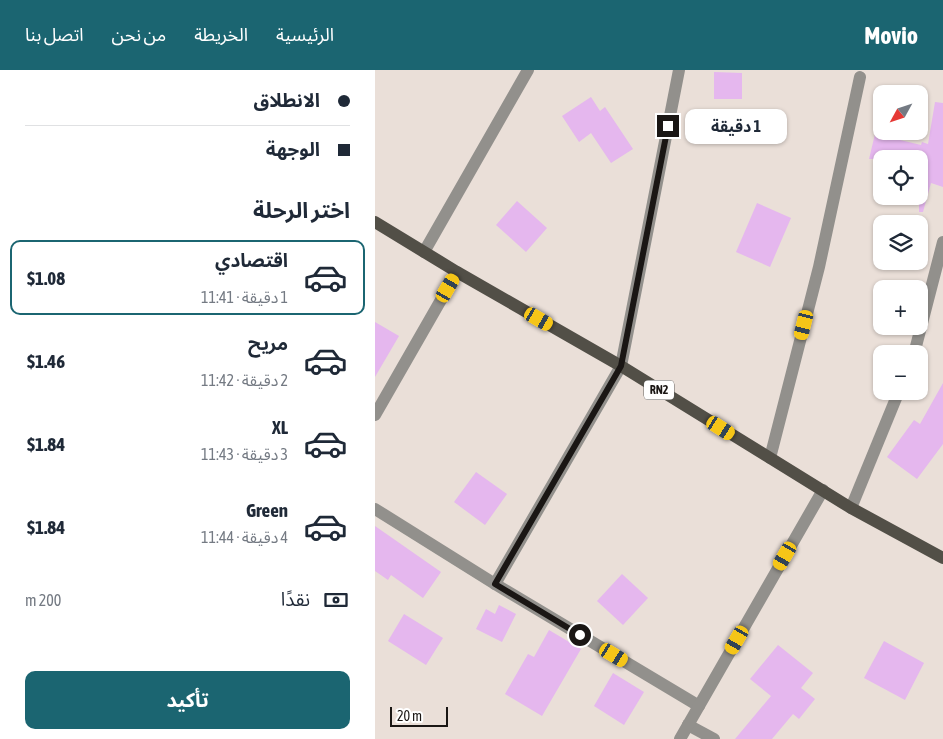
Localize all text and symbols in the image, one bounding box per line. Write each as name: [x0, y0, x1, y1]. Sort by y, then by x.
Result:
text: Movio: [864, 22, 918, 49]
text: اتصل بنا: [25, 24, 84, 45]
text: من نحن: [112, 24, 166, 45]
text: الخريطة: [194, 24, 248, 45]
text: الرئيسية: [276, 24, 334, 45]
north arrow: [873, 85, 927, 140]
map controls: [873, 85, 928, 400]
text: الانطلاق: [254, 89, 320, 111]
callout: 1 دقيقة: [685, 108, 788, 144]
route end: [657, 115, 679, 137]
text: 1 دقيقة: [711, 117, 761, 135]
text: الوجهة: [266, 138, 320, 160]
button: locate: [873, 150, 928, 205]
text: اختر الرحلة: [253, 197, 350, 223]
button: layers: [873, 215, 928, 270]
text: اقتصادي: [215, 249, 288, 271]
icon: car: [303, 255, 348, 300]
text: $1.08: [27, 267, 65, 289]
car: [434, 271, 461, 305]
button: +: [873, 280, 928, 335]
text: 1 دقيقة · 11:41: [201, 288, 288, 306]
car: [522, 305, 555, 333]
car: [793, 309, 814, 341]
text: مريح: [248, 332, 288, 354]
icon: car: [303, 338, 348, 383]
button: −: [873, 345, 928, 400]
text: $1.46: [27, 350, 65, 372]
text: 2 دقيقة · 11:42: [201, 371, 288, 389]
road number: RN2: [644, 380, 674, 400]
car: [704, 414, 737, 442]
text: XL: [272, 416, 288, 438]
icon: car: [303, 421, 348, 466]
text: $1.84: [27, 433, 65, 455]
text: 3 دقيقة · 11:43: [201, 445, 288, 463]
text: Green: [246, 499, 288, 521]
icon: car: [303, 504, 348, 549]
text: $1.84: [27, 516, 65, 538]
text: 4 دقيقة · 11:44: [201, 528, 288, 546]
car: [771, 539, 798, 573]
icon: cash: [322, 586, 350, 614]
text: نقدًا: [281, 588, 310, 610]
text: 200 m: [25, 591, 61, 609]
car: [723, 623, 750, 657]
route start: [569, 624, 591, 646]
car: [597, 641, 630, 669]
button: تأكيد: [25, 671, 350, 729]
scale bar: [390, 704, 447, 727]
text: 20 m: [397, 708, 422, 724]

